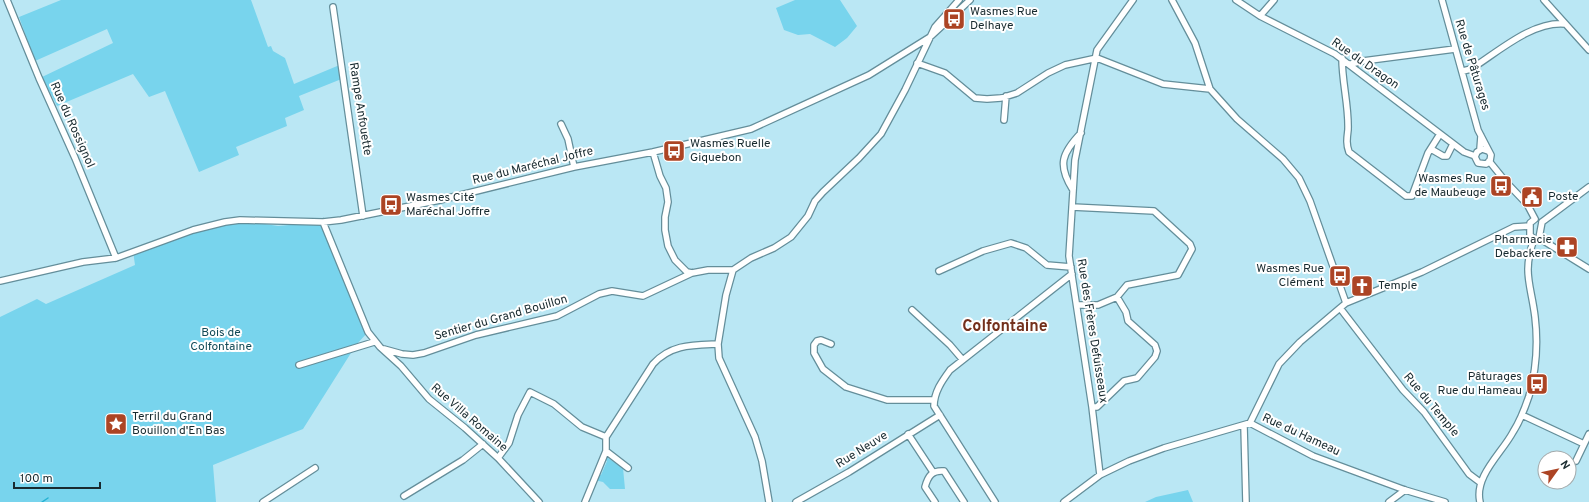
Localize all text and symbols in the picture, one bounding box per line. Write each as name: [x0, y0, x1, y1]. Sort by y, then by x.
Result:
place label: Wasmes Rue Delhaye: [970, 4, 1038, 34]
bus stop icon: Wasmes Rue Delhaye: [941, 6, 967, 32]
street label: Rue de Pâturages: [1451, 18, 1493, 112]
street label: Rue du Dragon: [1328, 35, 1402, 93]
street label: Rampe Anfouette: [345, 61, 375, 157]
street label: Rue du Rossignol: [46, 80, 98, 170]
place label: Wasmes Ruelle Giquebon: [690, 136, 771, 166]
bus stop icon: Wasmes Ruelle Giquebon: [661, 138, 687, 164]
street label: Rue du Maréchal Joffre: [471, 143, 595, 189]
place label: Wasmes Rue de Maubeuge: [1414, 171, 1486, 201]
bus stop icon: Wasmes Rue de Maubeuge: [1488, 173, 1514, 199]
public building icon: Poste: [1519, 184, 1545, 210]
place label: Poste: [1548, 189, 1579, 205]
place label: Wasmes Cité Maréchal Joffre: [406, 190, 490, 220]
bus stop icon: Wasmes Cité Maréchal Joffre: [378, 192, 404, 218]
place label: Pharmacie Debackere: [1494, 232, 1552, 262]
pharmacy icon: Pharmacie Debackere: [1554, 234, 1580, 260]
street label: Rue des Frères Defuisseaux: [1073, 258, 1111, 404]
place label: Wasmes Rue Clément: [1256, 261, 1324, 291]
bus stop icon: Wasmes Rue Clément: [1327, 263, 1353, 289]
church icon: Temple: [1349, 273, 1375, 299]
place label: Temple: [1378, 278, 1417, 294]
street label: Sentier du Grand Bouillon: [433, 291, 569, 345]
district label: Colfontaine: [962, 317, 1048, 337]
park label: Bois de Colfontaine: [190, 325, 252, 355]
place label: Pâturages Rue du Hameau: [1438, 369, 1522, 399]
street label: Rue du Temple: [1400, 370, 1462, 440]
bus stop icon: Pâturages Rue du Hameau: [1524, 371, 1550, 397]
street label: Rue Villa Romaine: [427, 380, 511, 456]
place label: Terril du Grand Bouillon d'En Bas: [132, 409, 225, 439]
street label: Rue du Hameau: [1259, 410, 1343, 460]
place icon: Terril du Grand Bouillon d'En Bas: [103, 411, 129, 437]
street label: Rue Neuve: [833, 428, 891, 472]
north arrow: [1537, 450, 1577, 490]
text: N: [1557, 458, 1573, 472]
scale bar: [14, 464, 100, 490]
text: 100 m: [20, 471, 53, 487]

